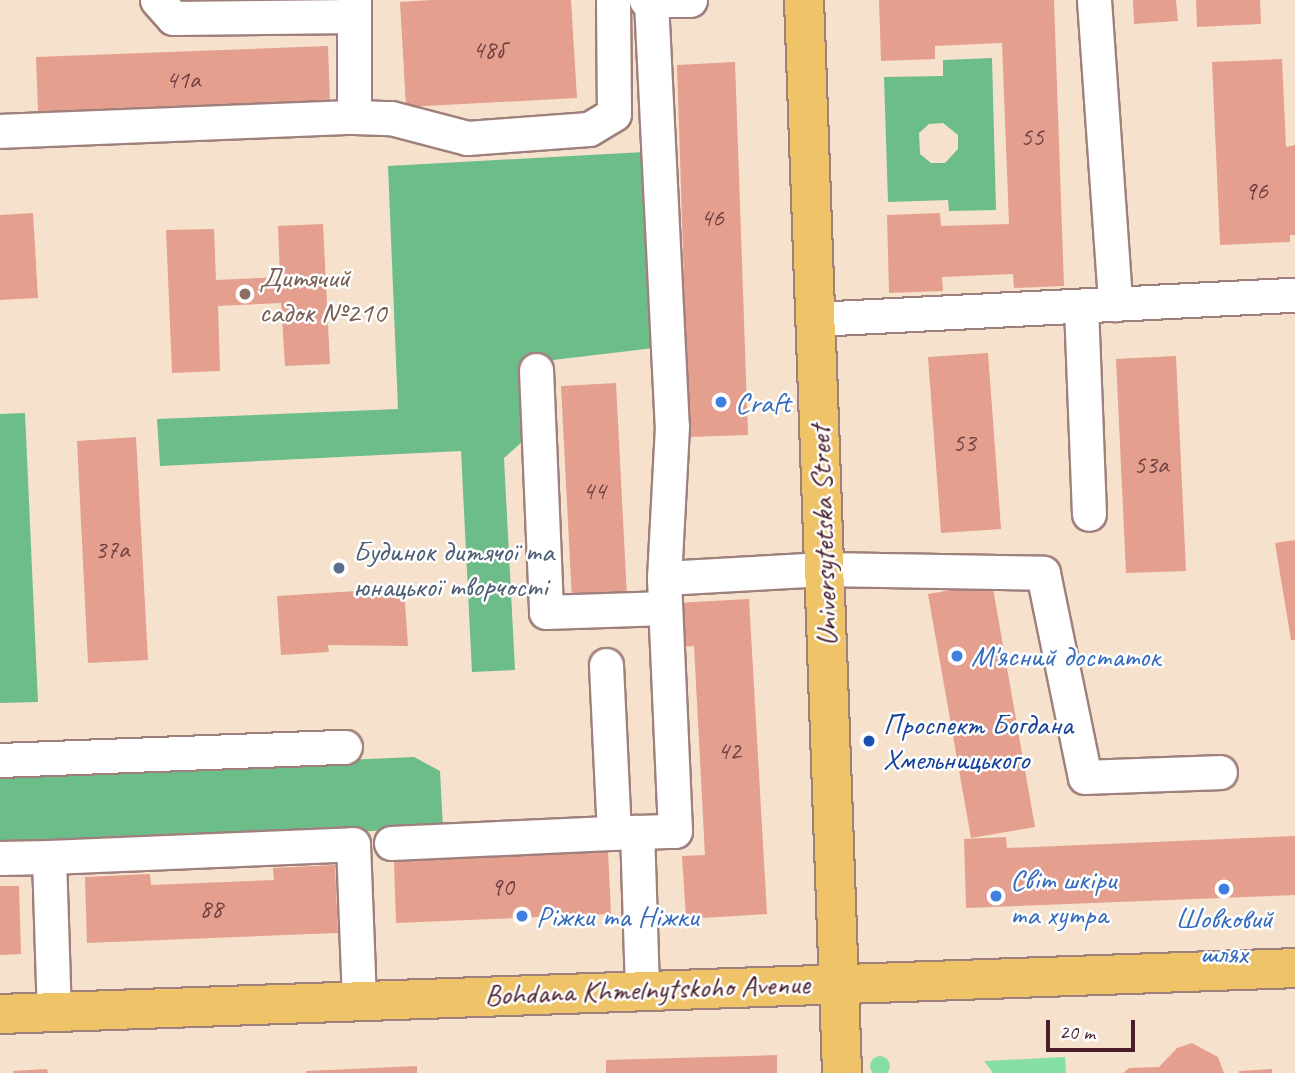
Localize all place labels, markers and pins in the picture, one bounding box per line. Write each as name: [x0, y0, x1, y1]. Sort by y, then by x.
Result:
place label: Дитячий садок №210: [259, 259, 386, 330]
marker: Дитячий садок №210: [237, 286, 253, 302]
place label: Craft: [735, 384, 790, 420]
marker: Craft: [713, 394, 729, 410]
place label: Будинок дитячої та юнацької творчості: [353, 533, 554, 604]
marker: Будинок дитячої та юнацької творчості: [331, 560, 347, 576]
place label: М'ясний достаток: [971, 638, 1160, 674]
marker: М'ясний достаток: [949, 648, 965, 664]
place label: Проспект Богдана Хмельницького: [883, 706, 1072, 776]
marker: Проспект Богдана Хмельницького: [861, 733, 877, 749]
place label: Світ шкіри та хутра: [1010, 861, 1118, 931]
marker: Шовковий шлях: [1216, 881, 1232, 897]
marker: Світ шкіри та хутра: [988, 888, 1004, 904]
place label: Ріжки та Ніжки: [536, 898, 699, 934]
place label: Шовковий шлях: [1175, 900, 1273, 970]
marker: Ріжки та Ніжки: [514, 908, 530, 924]

